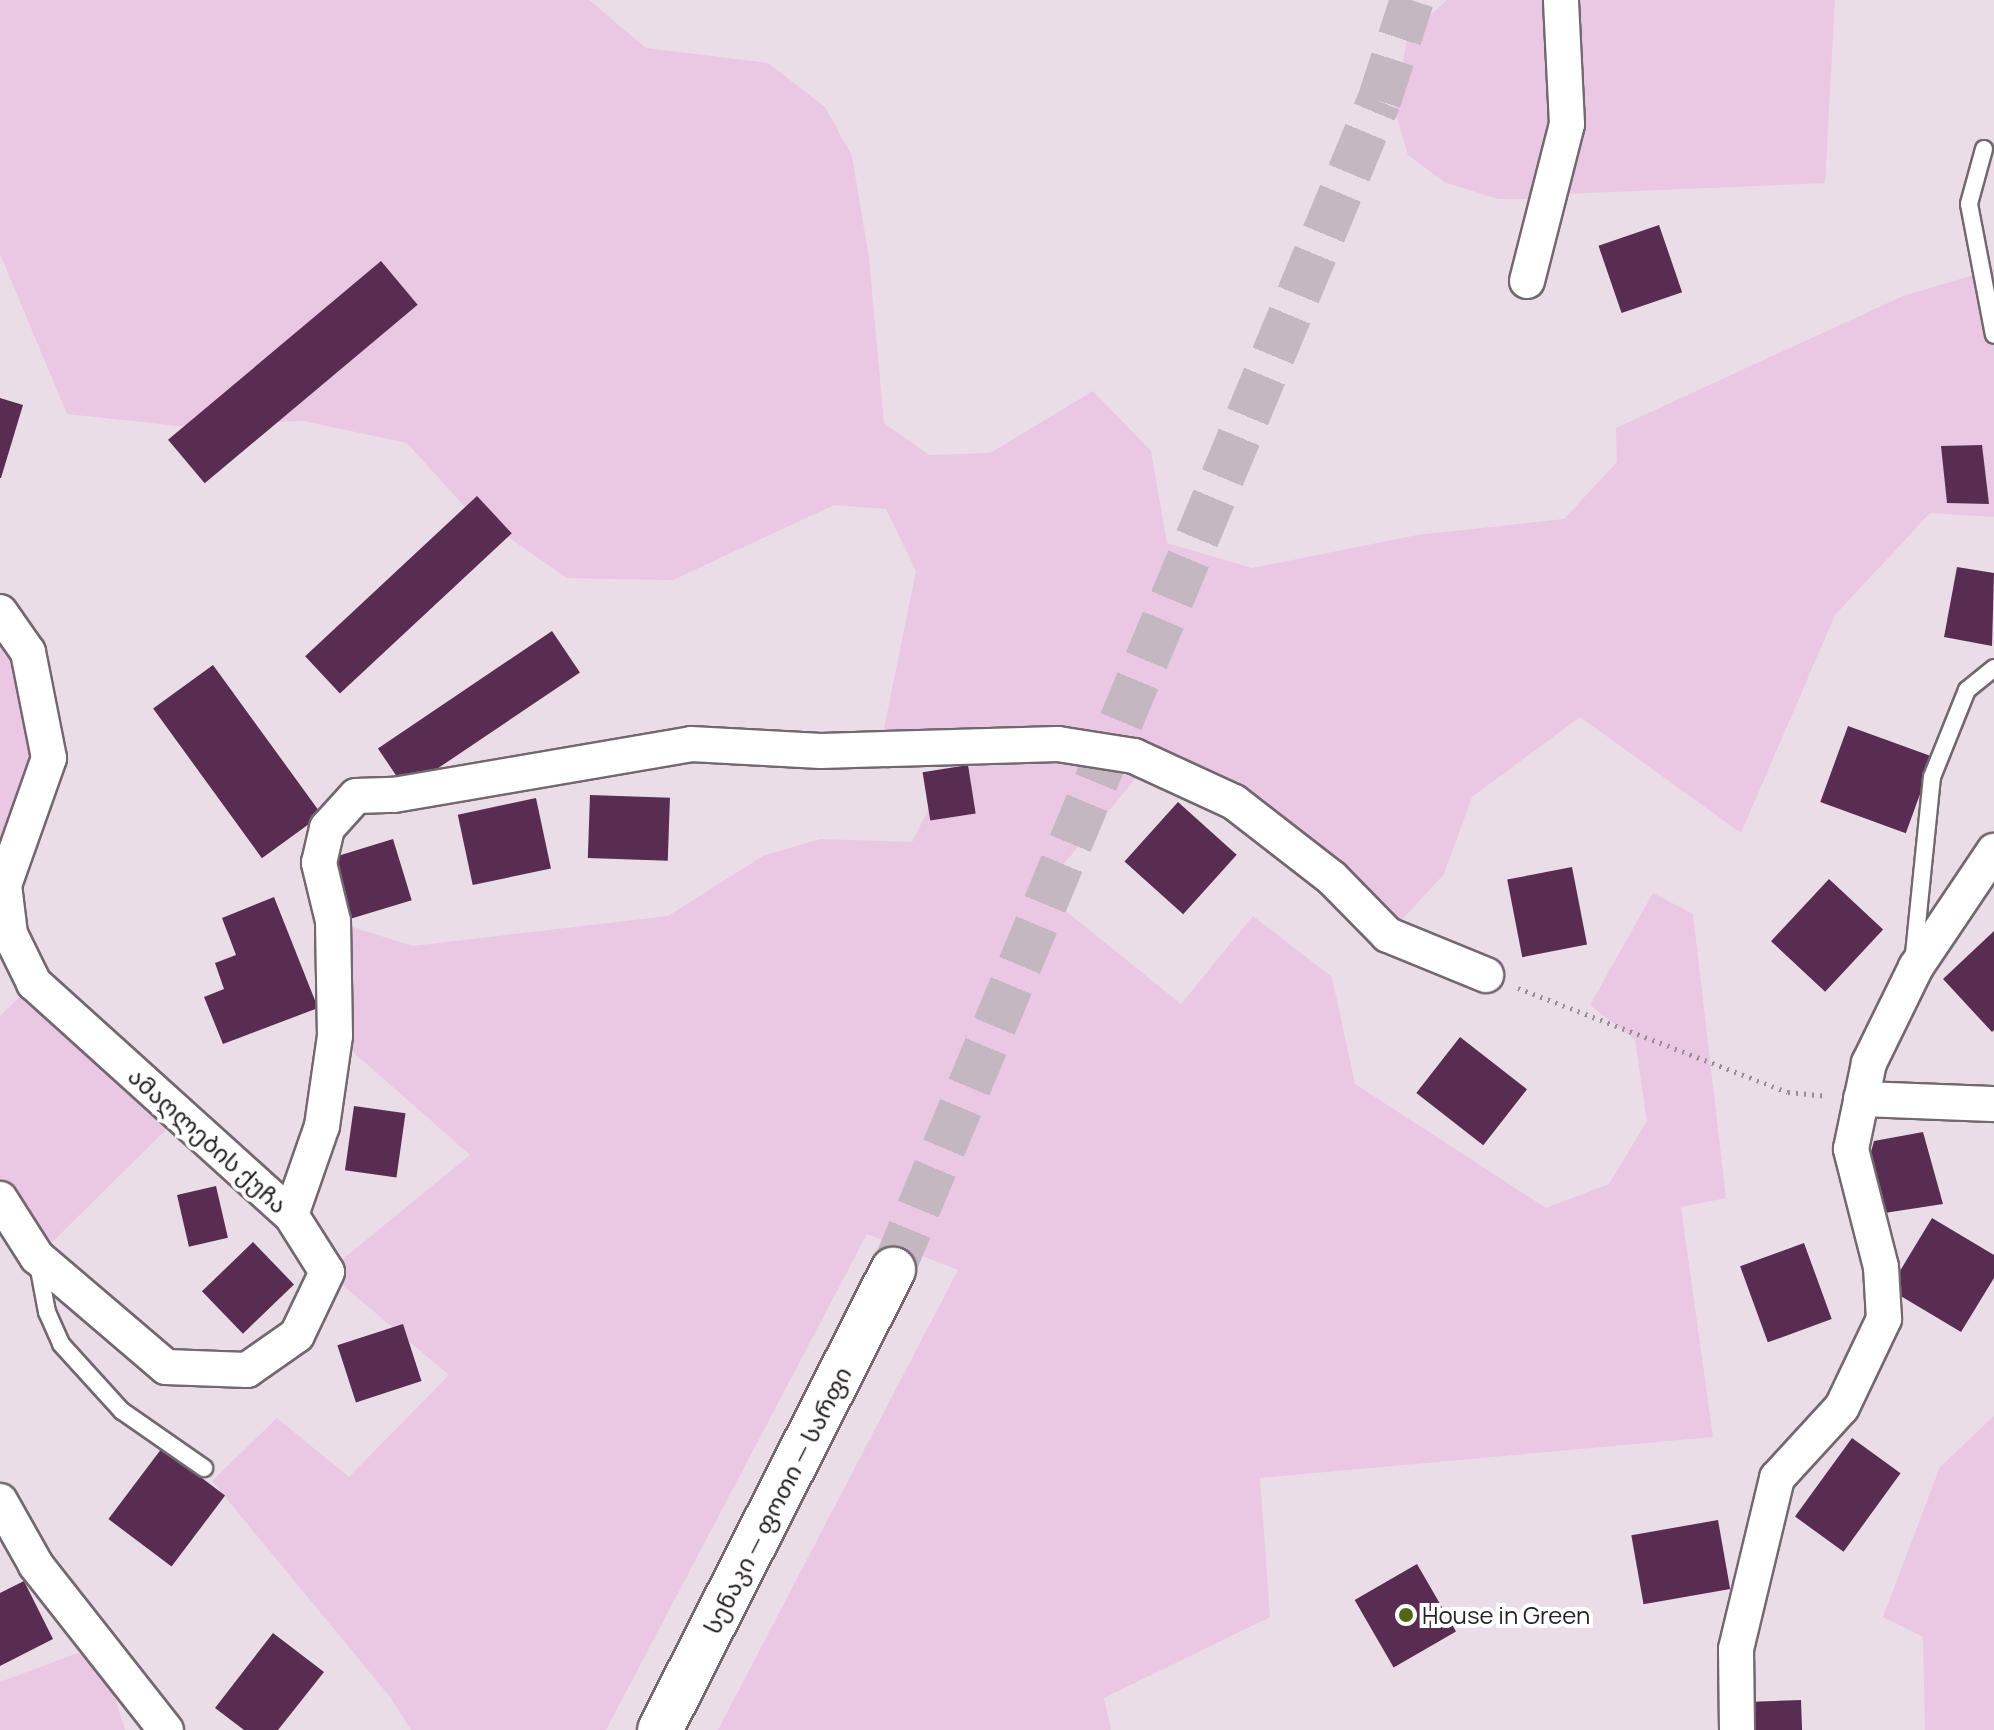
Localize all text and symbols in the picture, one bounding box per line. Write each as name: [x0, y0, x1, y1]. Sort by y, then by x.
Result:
street label: ამაღლების ქუჩა: [123, 1061, 293, 1219]
street label: სენაკი — ფოთი — სარფი: [697, 1362, 857, 1638]
place label: House in Green: [1422, 1601, 1590, 1629]
marker: House in Green: [1397, 1606, 1415, 1624]

